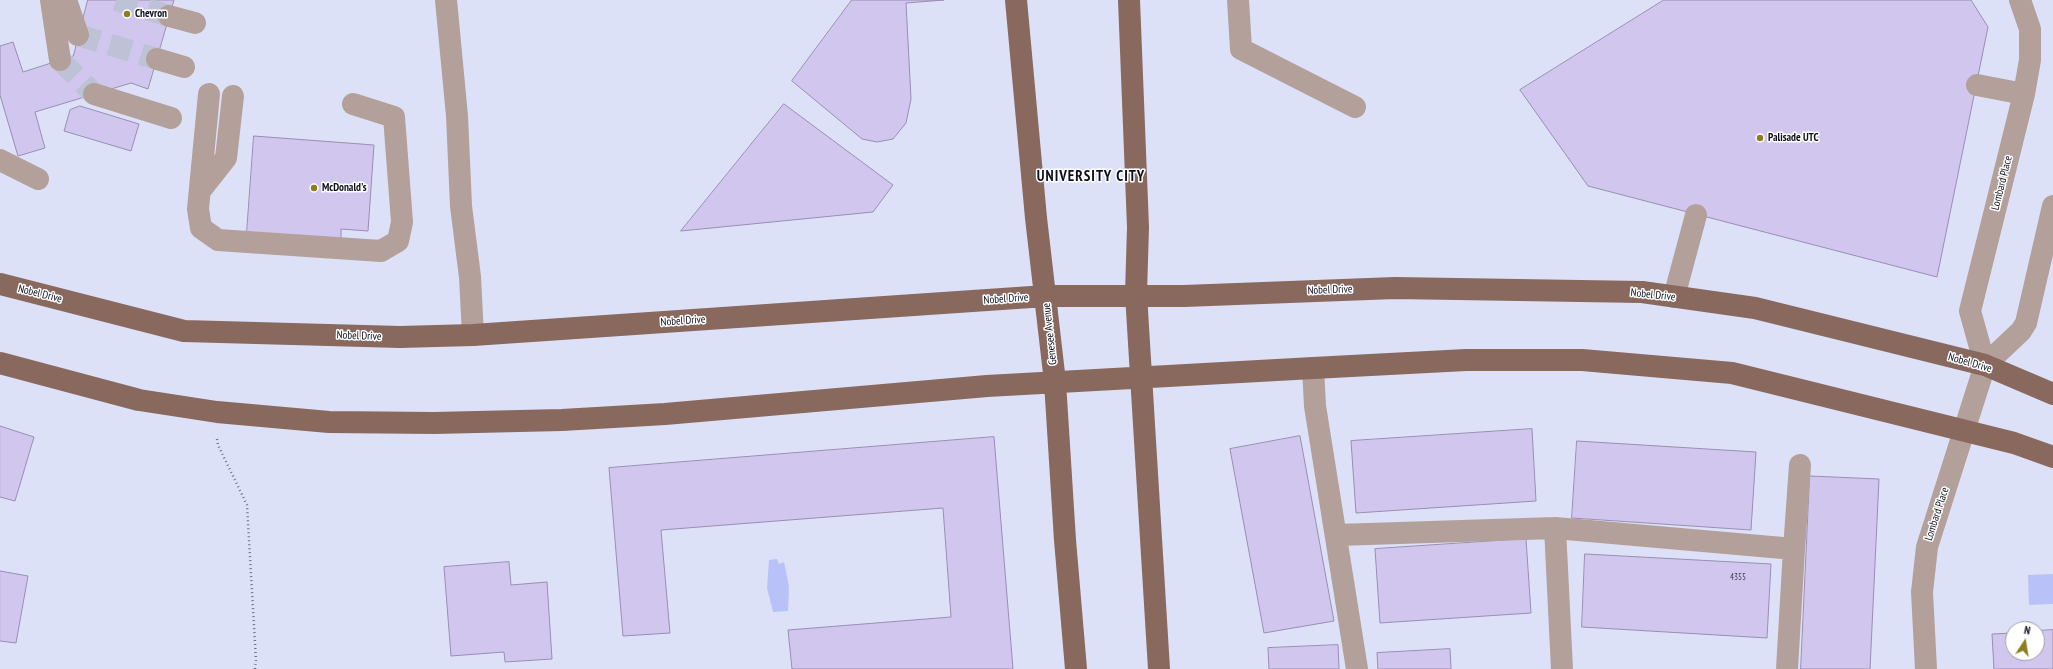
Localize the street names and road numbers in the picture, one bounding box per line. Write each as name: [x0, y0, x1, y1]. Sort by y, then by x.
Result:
street label: Lombard Place: [1989, 154, 2015, 212]
street label: Nobel Drive: [17, 282, 63, 306]
street label: Nobel Drive: [1307, 283, 1353, 297]
street label: Nobel Drive: [1630, 286, 1676, 304]
street label: Nobel Drive: [983, 291, 1029, 307]
street label: Genesee Avenue: [1040, 302, 1060, 366]
street label: Nobel Drive: [660, 313, 706, 329]
street label: Nobel Drive: [336, 329, 382, 343]
street label: Nobel Drive: [1947, 350, 1993, 376]
street label: Lombard Place: [1922, 486, 1952, 542]

